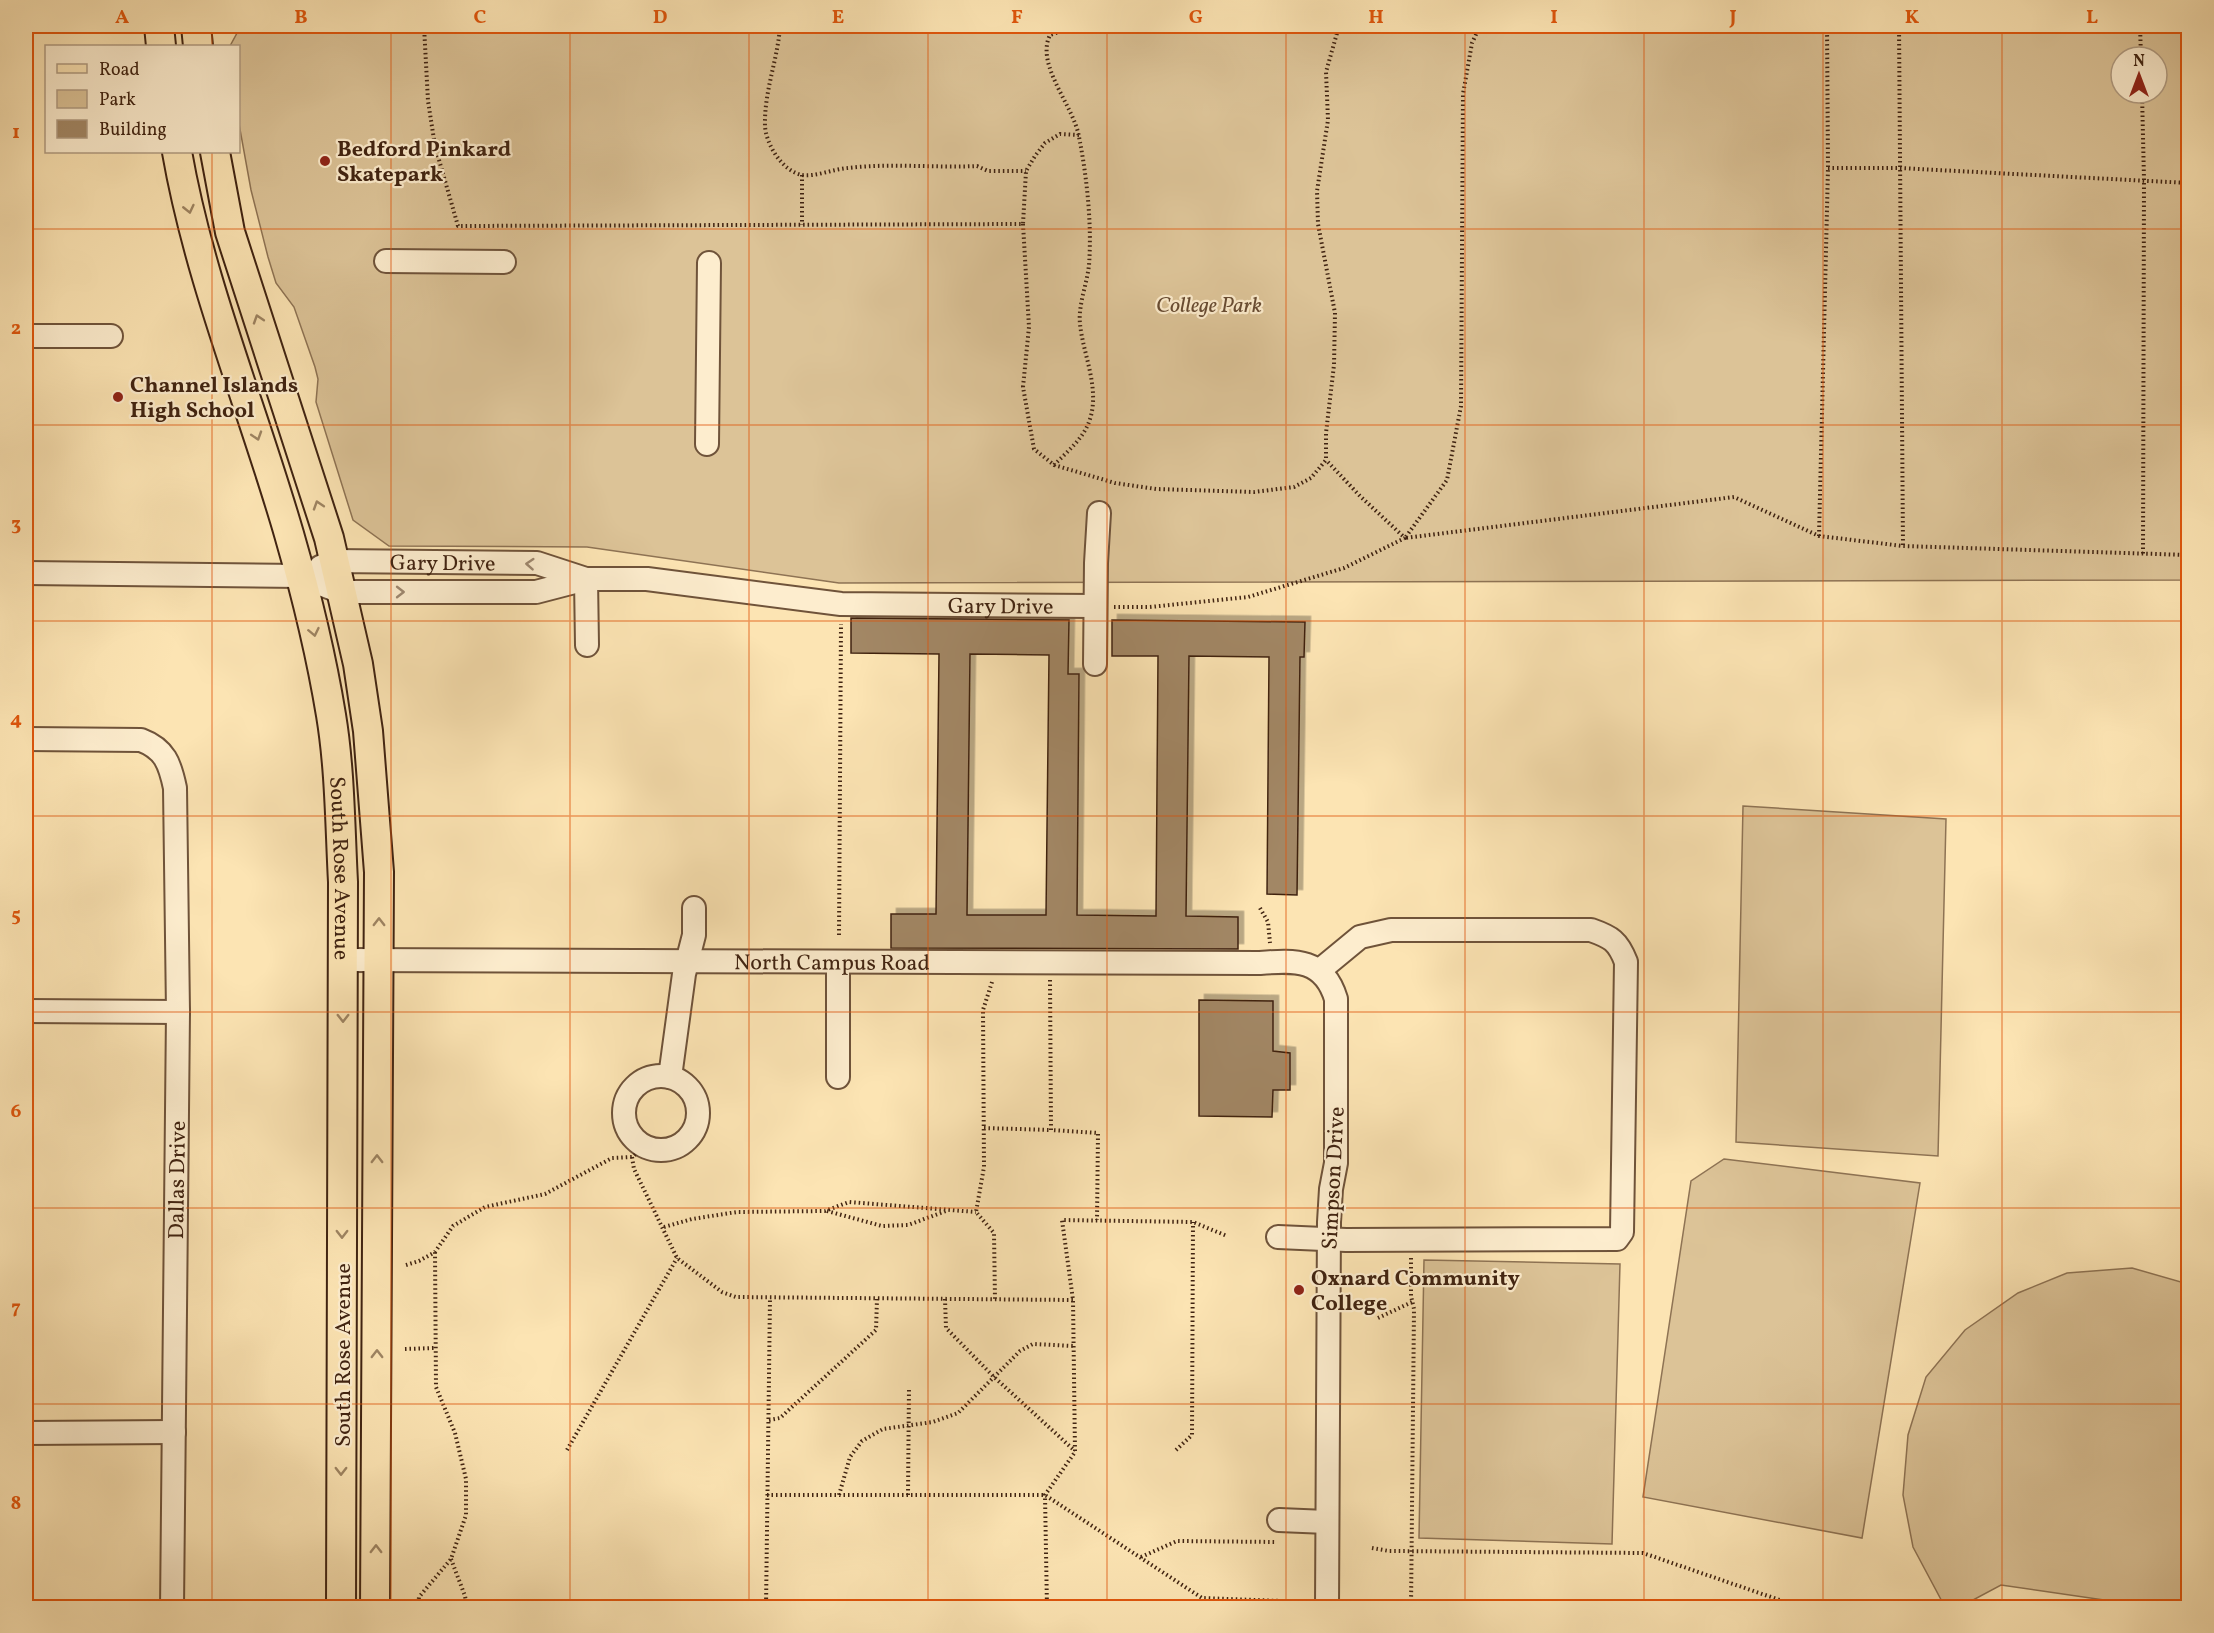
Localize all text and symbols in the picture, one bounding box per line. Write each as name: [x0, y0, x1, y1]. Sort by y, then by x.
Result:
text: A: [115, 4, 129, 32]
text: B: [294, 4, 308, 32]
text: C: [474, 4, 487, 32]
text: D: [653, 4, 667, 32]
text: E: [832, 4, 844, 32]
text: F: [1011, 4, 1023, 32]
text: G: [1189, 4, 1203, 32]
text: H: [1368, 4, 1384, 32]
text: I: [1550, 4, 1558, 32]
text: J: [1728, 4, 1737, 32]
text: K: [1905, 4, 1920, 32]
text: L: [2086, 4, 2098, 32]
legend: [45, 45, 240, 153]
north arrow: [2109, 45, 2169, 105]
text: N: [2133, 51, 2145, 73]
text: Road: [99, 58, 140, 83]
text: Park: [99, 88, 136, 113]
text: Building: [99, 118, 167, 143]
text: 1: [12, 119, 20, 147]
place label: Bedford Pinkard Skatepark: [337, 135, 511, 191]
marker: Bedford Pinkard Skatepark: [318, 154, 332, 168]
one-way arrow: [182, 203, 195, 213]
park label: College Park: [1156, 291, 1262, 322]
one-way arrow: [253, 314, 265, 325]
text: 2: [11, 315, 21, 343]
place label: Channel Islands High School: [130, 371, 298, 427]
marker: Channel Islands High School: [111, 390, 125, 404]
one-way arrow: [250, 430, 262, 441]
one-way arrow: [313, 500, 325, 511]
text: 3: [11, 511, 21, 539]
street label: Gary Drive: [390, 549, 496, 581]
one-way arrow: [526, 558, 535, 571]
one-way arrow: [395, 586, 404, 598]
street label: Gary Drive: [948, 592, 1054, 624]
one-way arrow: [307, 627, 320, 637]
text: 4: [10, 706, 22, 734]
street label: South Rose Avenue: [320, 775, 356, 960]
text: 5: [11, 902, 21, 930]
one-way arrow: [373, 918, 385, 927]
street label: North Campus Road: [734, 948, 930, 980]
one-way arrow: [337, 1014, 349, 1023]
text: 6: [11, 1098, 22, 1126]
street label: Simpson Drive: [1315, 1106, 1354, 1250]
street label: Dallas Drive: [162, 1120, 195, 1240]
one-way arrow: [371, 1155, 383, 1164]
one-way arrow: [336, 1230, 348, 1239]
street label: South Rose Avenue: [329, 1263, 360, 1447]
place label: Oxnard Community College: [1311, 1264, 1520, 1320]
marker: Oxnard Community College: [1292, 1283, 1306, 1297]
text: 7: [11, 1294, 21, 1322]
one-way arrow: [370, 1350, 383, 1359]
one-way arrow: [335, 1467, 347, 1476]
text: 8: [11, 1490, 21, 1518]
one-way arrow: [370, 1545, 382, 1554]

